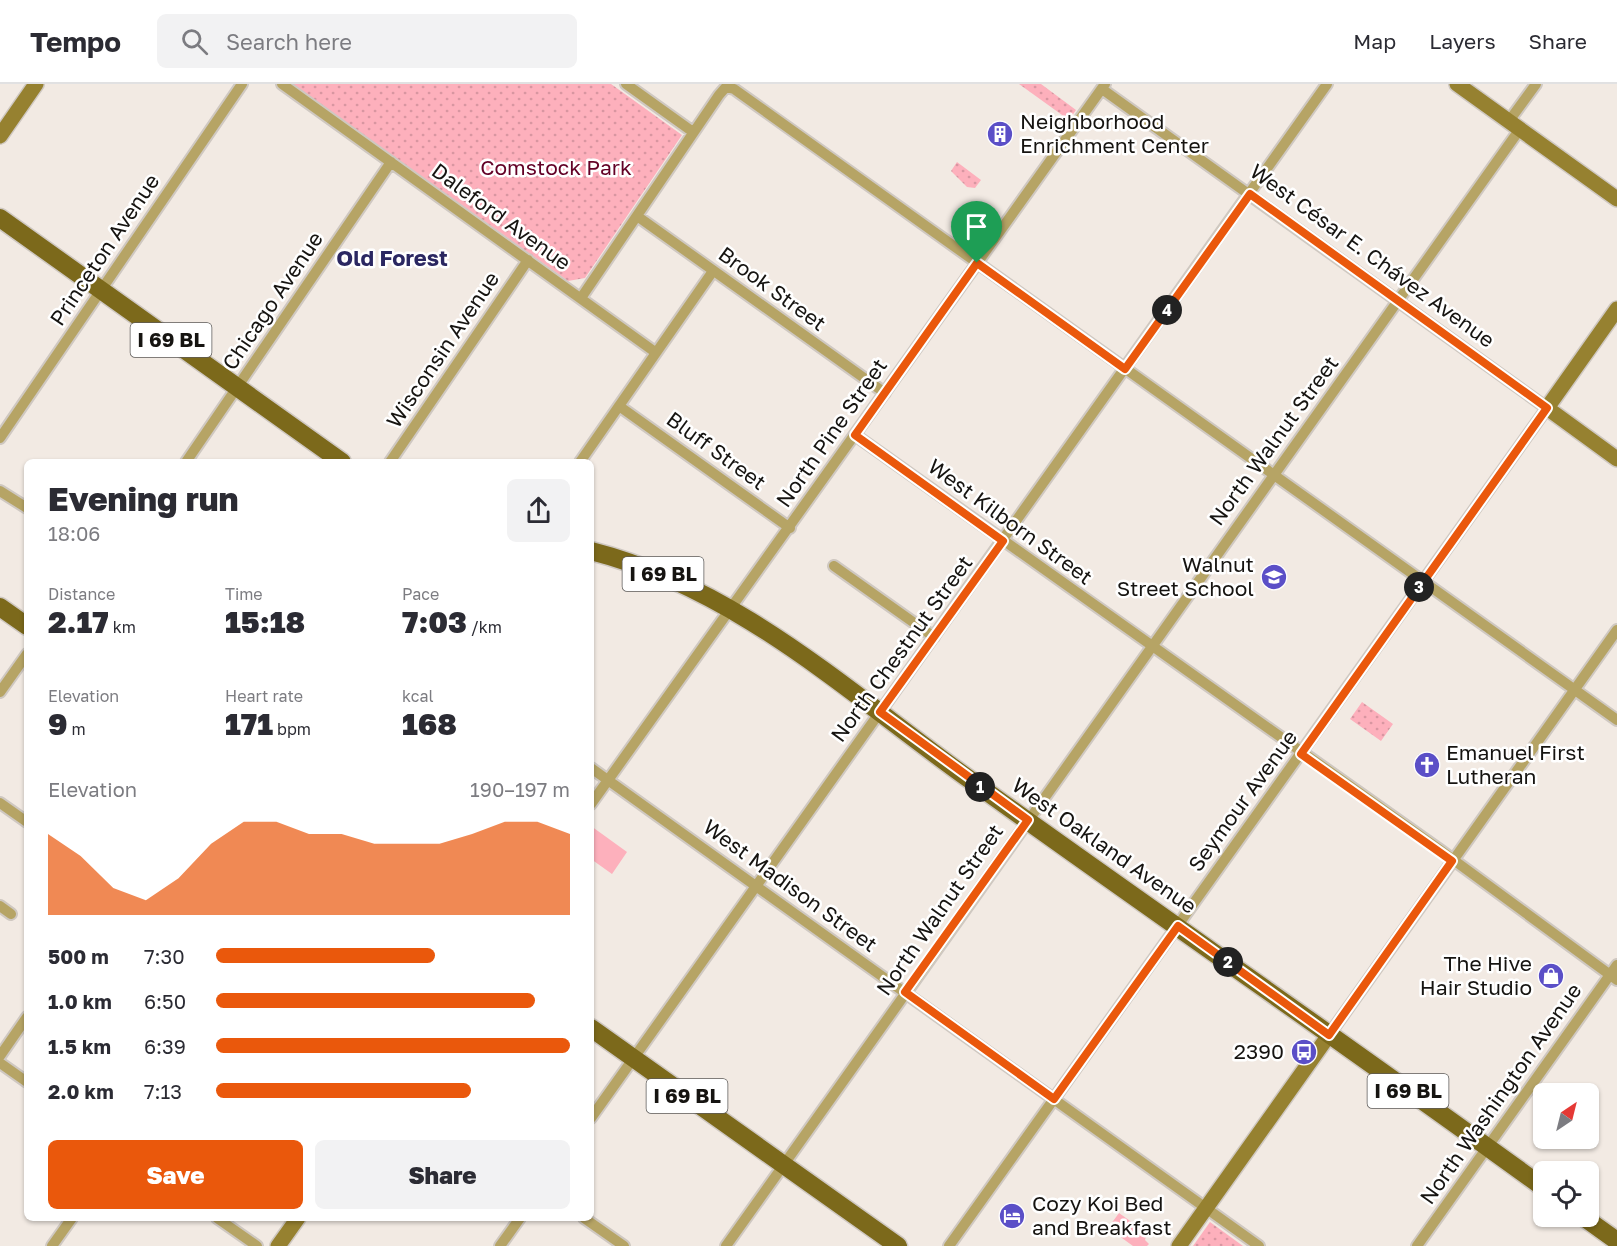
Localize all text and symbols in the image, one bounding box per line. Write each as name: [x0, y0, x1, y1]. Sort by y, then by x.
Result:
search box: [157, 14, 577, 68]
text: Tempo: [30, 25, 121, 58]
icon: search: [178, 25, 211, 58]
text: Search here: [226, 28, 352, 55]
text: Map: [1353, 28, 1396, 54]
text: Layers: [1429, 28, 1496, 54]
text: Share: [1529, 28, 1587, 54]
place label: Neighborhood Enrichment Center: [1020, 108, 1209, 158]
building icon: Neighborhood Enrichment Center: [985, 119, 1015, 149]
park label: Comstock Park: [480, 154, 632, 180]
street label: Daleford Avenue: [427, 157, 576, 275]
street label: West César E. Chávez Avenue: [1245, 158, 1500, 353]
street label: Princeton Avenue: [44, 169, 165, 330]
pin: [951, 201, 1002, 263]
icon: arrive: [960, 210, 993, 243]
street label: Chicago Avenue: [216, 226, 328, 374]
street label: Brook Street: [714, 240, 831, 336]
district label: Old Forest: [336, 244, 448, 271]
street label: Wisconsin Avenue: [380, 266, 504, 433]
pin: 4: [1152, 295, 1182, 325]
text: 4: [1162, 300, 1172, 320]
road number: I 69 BL: [130, 323, 212, 357]
street label: North Walnut Street: [1203, 351, 1343, 530]
street label: North Pine Street: [770, 353, 892, 512]
street label: Bluff Street: [662, 405, 771, 495]
street label: West Kilborn Street: [923, 453, 1098, 590]
text: Evening run: [48, 479, 239, 518]
button: share: [507, 479, 570, 542]
text: 18:06: [48, 521, 100, 545]
street label: North Chestnut Street: [825, 550, 978, 747]
place label: Walnut Street School: [1117, 551, 1254, 601]
road number: I 69 BL: [622, 557, 704, 591]
school or university icon: Walnut Street School: [1259, 562, 1289, 592]
pin: 3: [1404, 572, 1434, 602]
text: 3: [1414, 577, 1424, 597]
text: Distance: [48, 584, 115, 604]
text: Time: [225, 584, 263, 604]
text: Pace: [402, 584, 439, 604]
text: 2.17: [48, 604, 109, 640]
text: 15:18: [225, 604, 305, 640]
text: 7:03: [402, 604, 467, 640]
text: km: [109, 617, 136, 637]
text: /km: [467, 617, 502, 637]
text: Elevation: [48, 686, 119, 706]
text: Heart rate: [225, 686, 303, 706]
text: kcal: [402, 686, 434, 706]
text: 9: [48, 706, 68, 742]
text: 171: [225, 706, 273, 742]
text: 168: [402, 706, 457, 742]
text: m: [68, 719, 86, 739]
text: bpm: [273, 719, 311, 739]
street label: Seymour Avenue: [1182, 725, 1302, 876]
place label: Emanuel First Lutheran: [1446, 739, 1585, 789]
church icon: Emanuel First Lutheran: [1412, 750, 1442, 780]
pin: 1: [965, 772, 995, 802]
street label: West Oakland Avenue: [1007, 772, 1202, 919]
text: Elevation: [48, 777, 137, 801]
text: 190–197 m: [470, 777, 570, 801]
text: 1: [976, 777, 984, 797]
street label: West Madison Street: [698, 813, 883, 957]
street label: North Walnut Street: [870, 819, 1008, 1000]
text: 500 m: [48, 944, 109, 968]
text: 7:30: [144, 944, 185, 968]
pin: 2: [1213, 947, 1243, 977]
place label: The Hive Hair Studio: [1420, 950, 1532, 1000]
text: 2: [1223, 952, 1233, 972]
shop icon: The Hive Hair Studio: [1536, 961, 1566, 991]
street label: North Washington Avenue: [1414, 978, 1586, 1209]
text: 1.0 km: [48, 989, 112, 1013]
text: 6:50: [144, 989, 186, 1013]
text: 1.5 km: [48, 1034, 111, 1058]
text: 6:39: [144, 1034, 186, 1058]
bus stop icon: 2390: [1289, 1037, 1319, 1067]
place label: 2390: [1234, 1038, 1284, 1064]
road number: I 69 BL: [1368, 1074, 1448, 1108]
text: 2.0 km: [48, 1079, 114, 1103]
text: 7:13: [144, 1079, 182, 1103]
road number: I 69 BL: [646, 1079, 728, 1113]
north arrow: [1533, 1083, 1599, 1149]
map controls: [1533, 1083, 1599, 1227]
button: Save: [48, 1140, 303, 1209]
button: Share: [315, 1140, 570, 1209]
button: locate: [1533, 1161, 1599, 1227]
place label: Cozy Koi Bed and Breakfast: [1032, 1190, 1172, 1240]
hotel icon: Cozy Koi Bed and Breakfast: [997, 1201, 1027, 1231]

